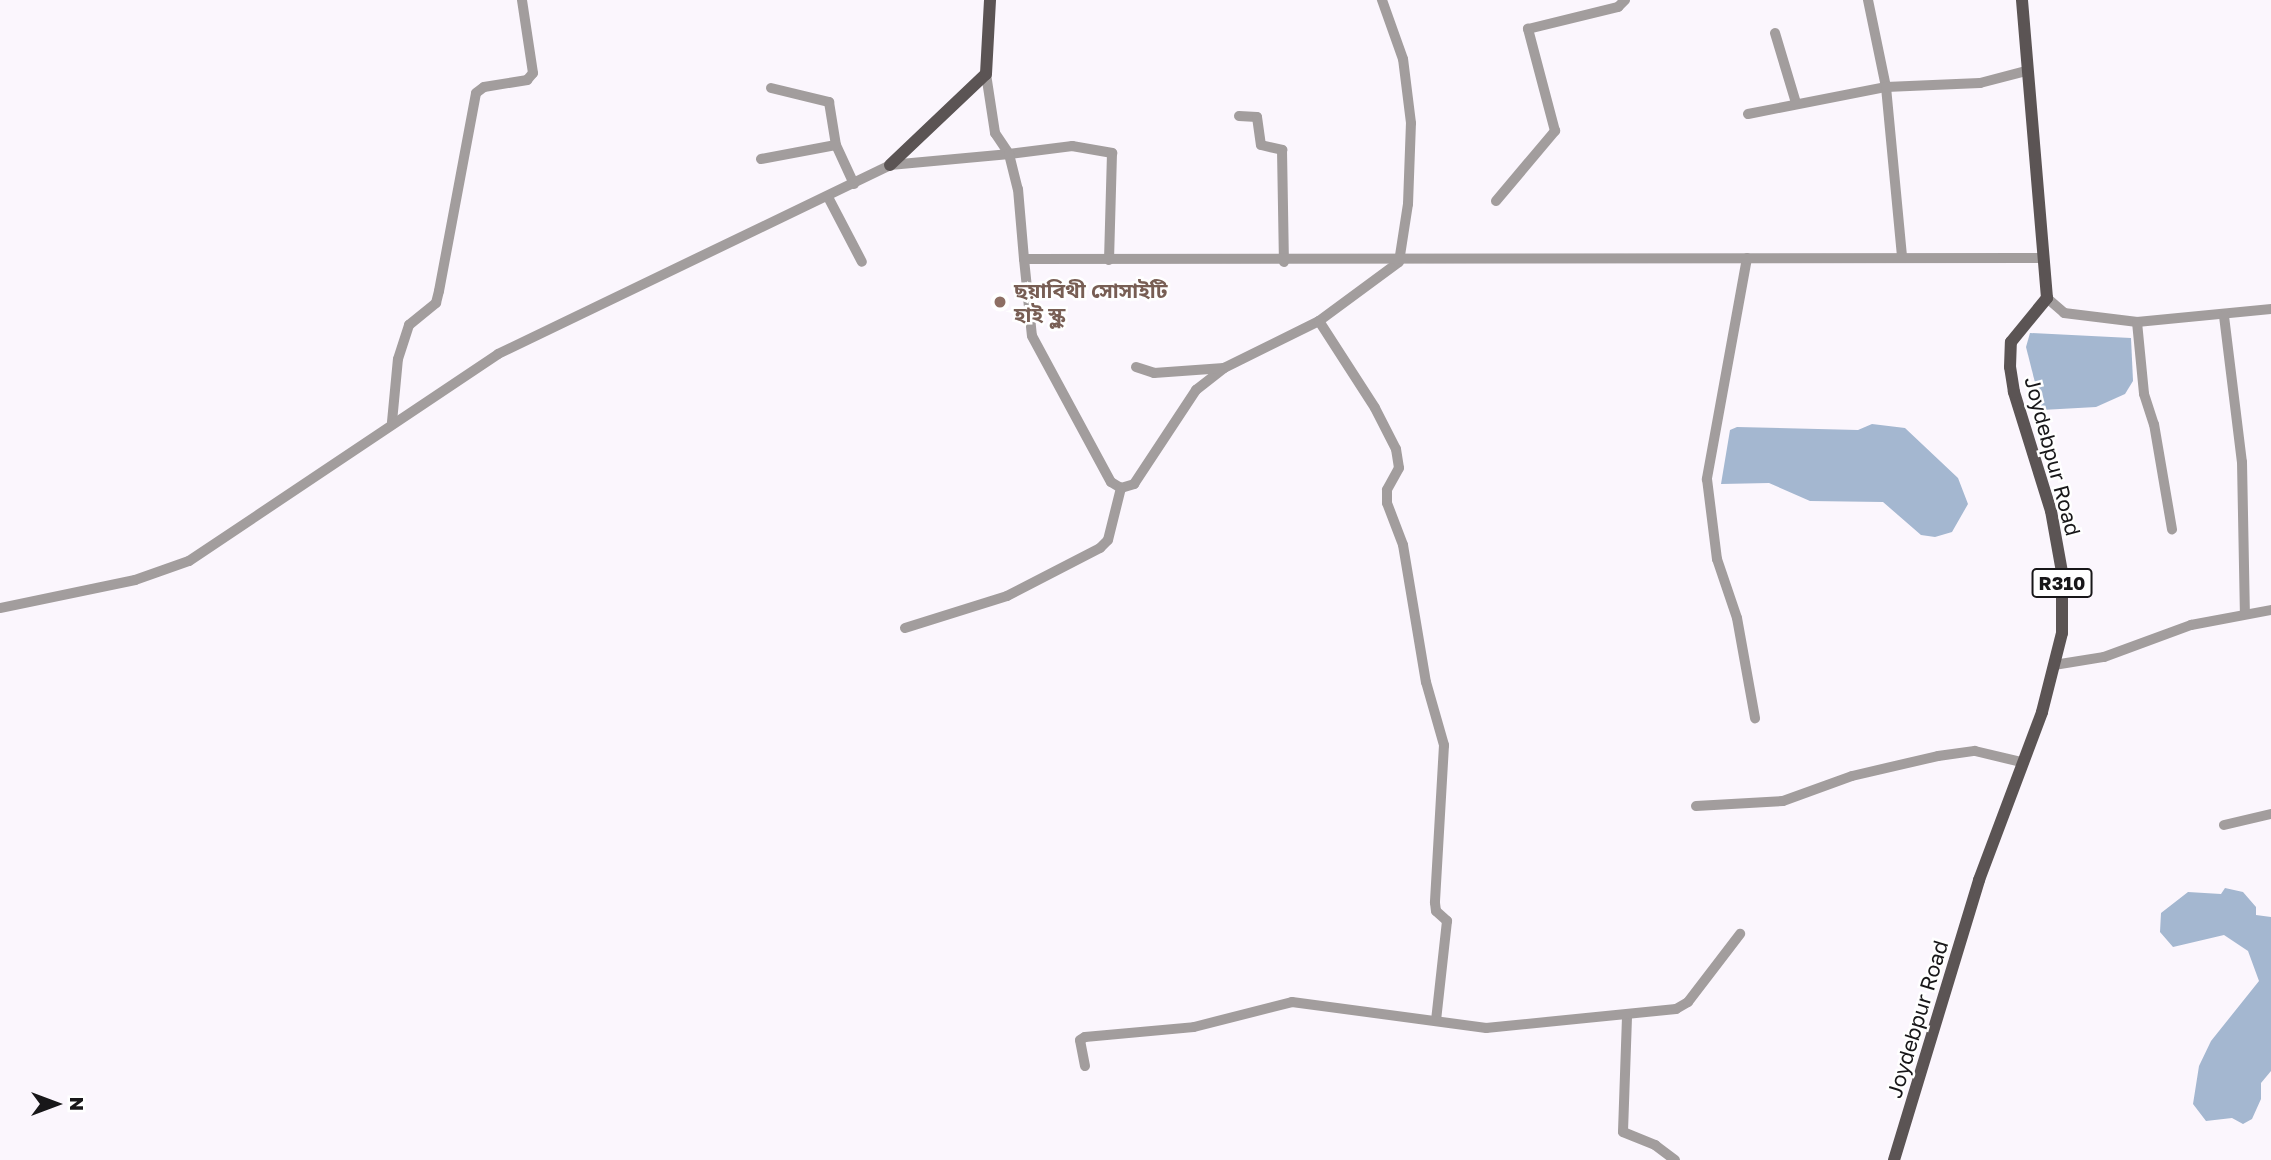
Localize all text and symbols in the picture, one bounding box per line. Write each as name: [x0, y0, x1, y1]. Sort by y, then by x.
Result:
place label: ছয়াবিথী সোসাইটি হাই স্কুল: [1014, 277, 1168, 327]
marker: ছয়াবিথী সোসাইটি হাই স্কুল: [992, 294, 1008, 310]
street label: Joydebpur Road: [2020, 374, 2086, 538]
road number: R310: [2030, 568, 2094, 598]
street label: Joydebpur Road: [1881, 937, 1953, 1101]
north arrow: [21, 1069, 91, 1139]
text: N: [66, 1097, 89, 1111]

